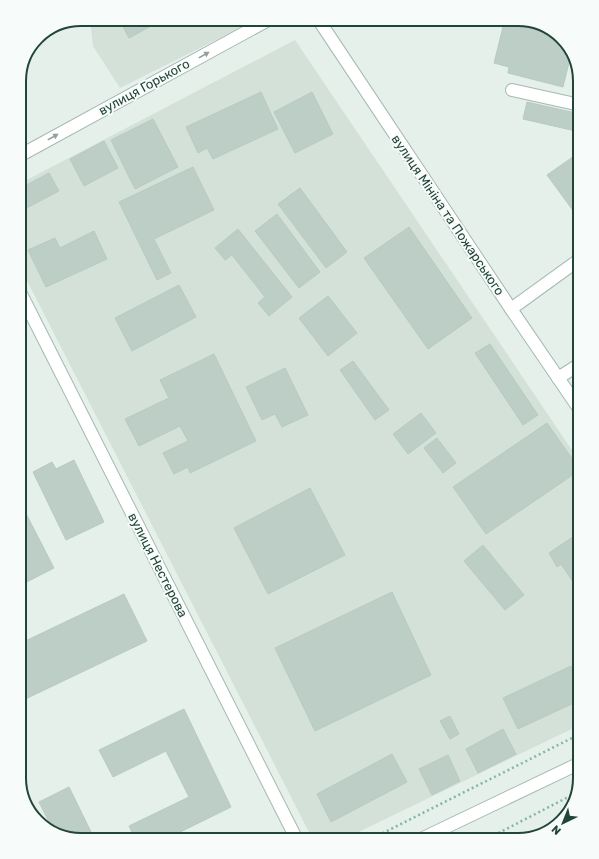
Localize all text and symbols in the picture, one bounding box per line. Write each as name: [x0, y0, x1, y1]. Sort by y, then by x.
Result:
one-way arrow: [199, 51, 210, 58]
street label: вулиця Горького: [96, 56, 192, 118]
street label: вулиця Мініна та Пожарського: [389, 132, 507, 298]
one-way arrow: [48, 134, 59, 140]
street label: вулиця Нестерова: [125, 510, 191, 620]
north arrow: [543, 803, 583, 843]
text: N: [549, 822, 564, 837]

